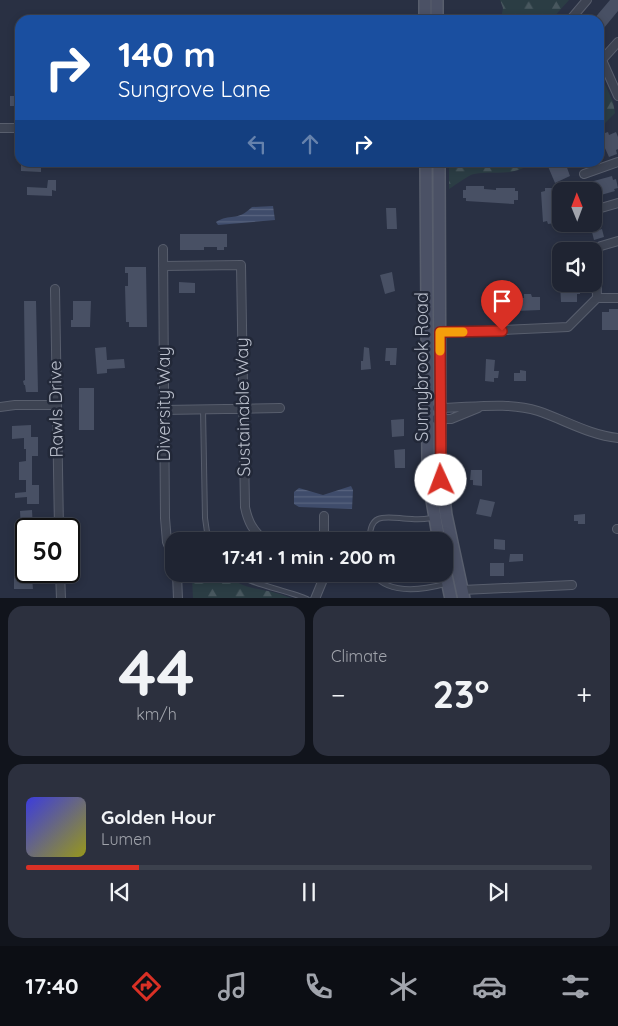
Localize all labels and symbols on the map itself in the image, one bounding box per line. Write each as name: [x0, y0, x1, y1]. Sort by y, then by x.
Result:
north arrow: [552, 182, 602, 232]
pin: [481, 280, 523, 331]
street label: Sunnybrook Road: [410, 292, 433, 442]
street label: Sustainable Way: [230, 337, 255, 477]
street label: Diversity Way: [152, 346, 175, 462]
street label: Rawls Drive: [43, 360, 68, 458]
position arrow: [414, 453, 466, 505]
speed limit sign: 50: [15, 518, 80, 583]

